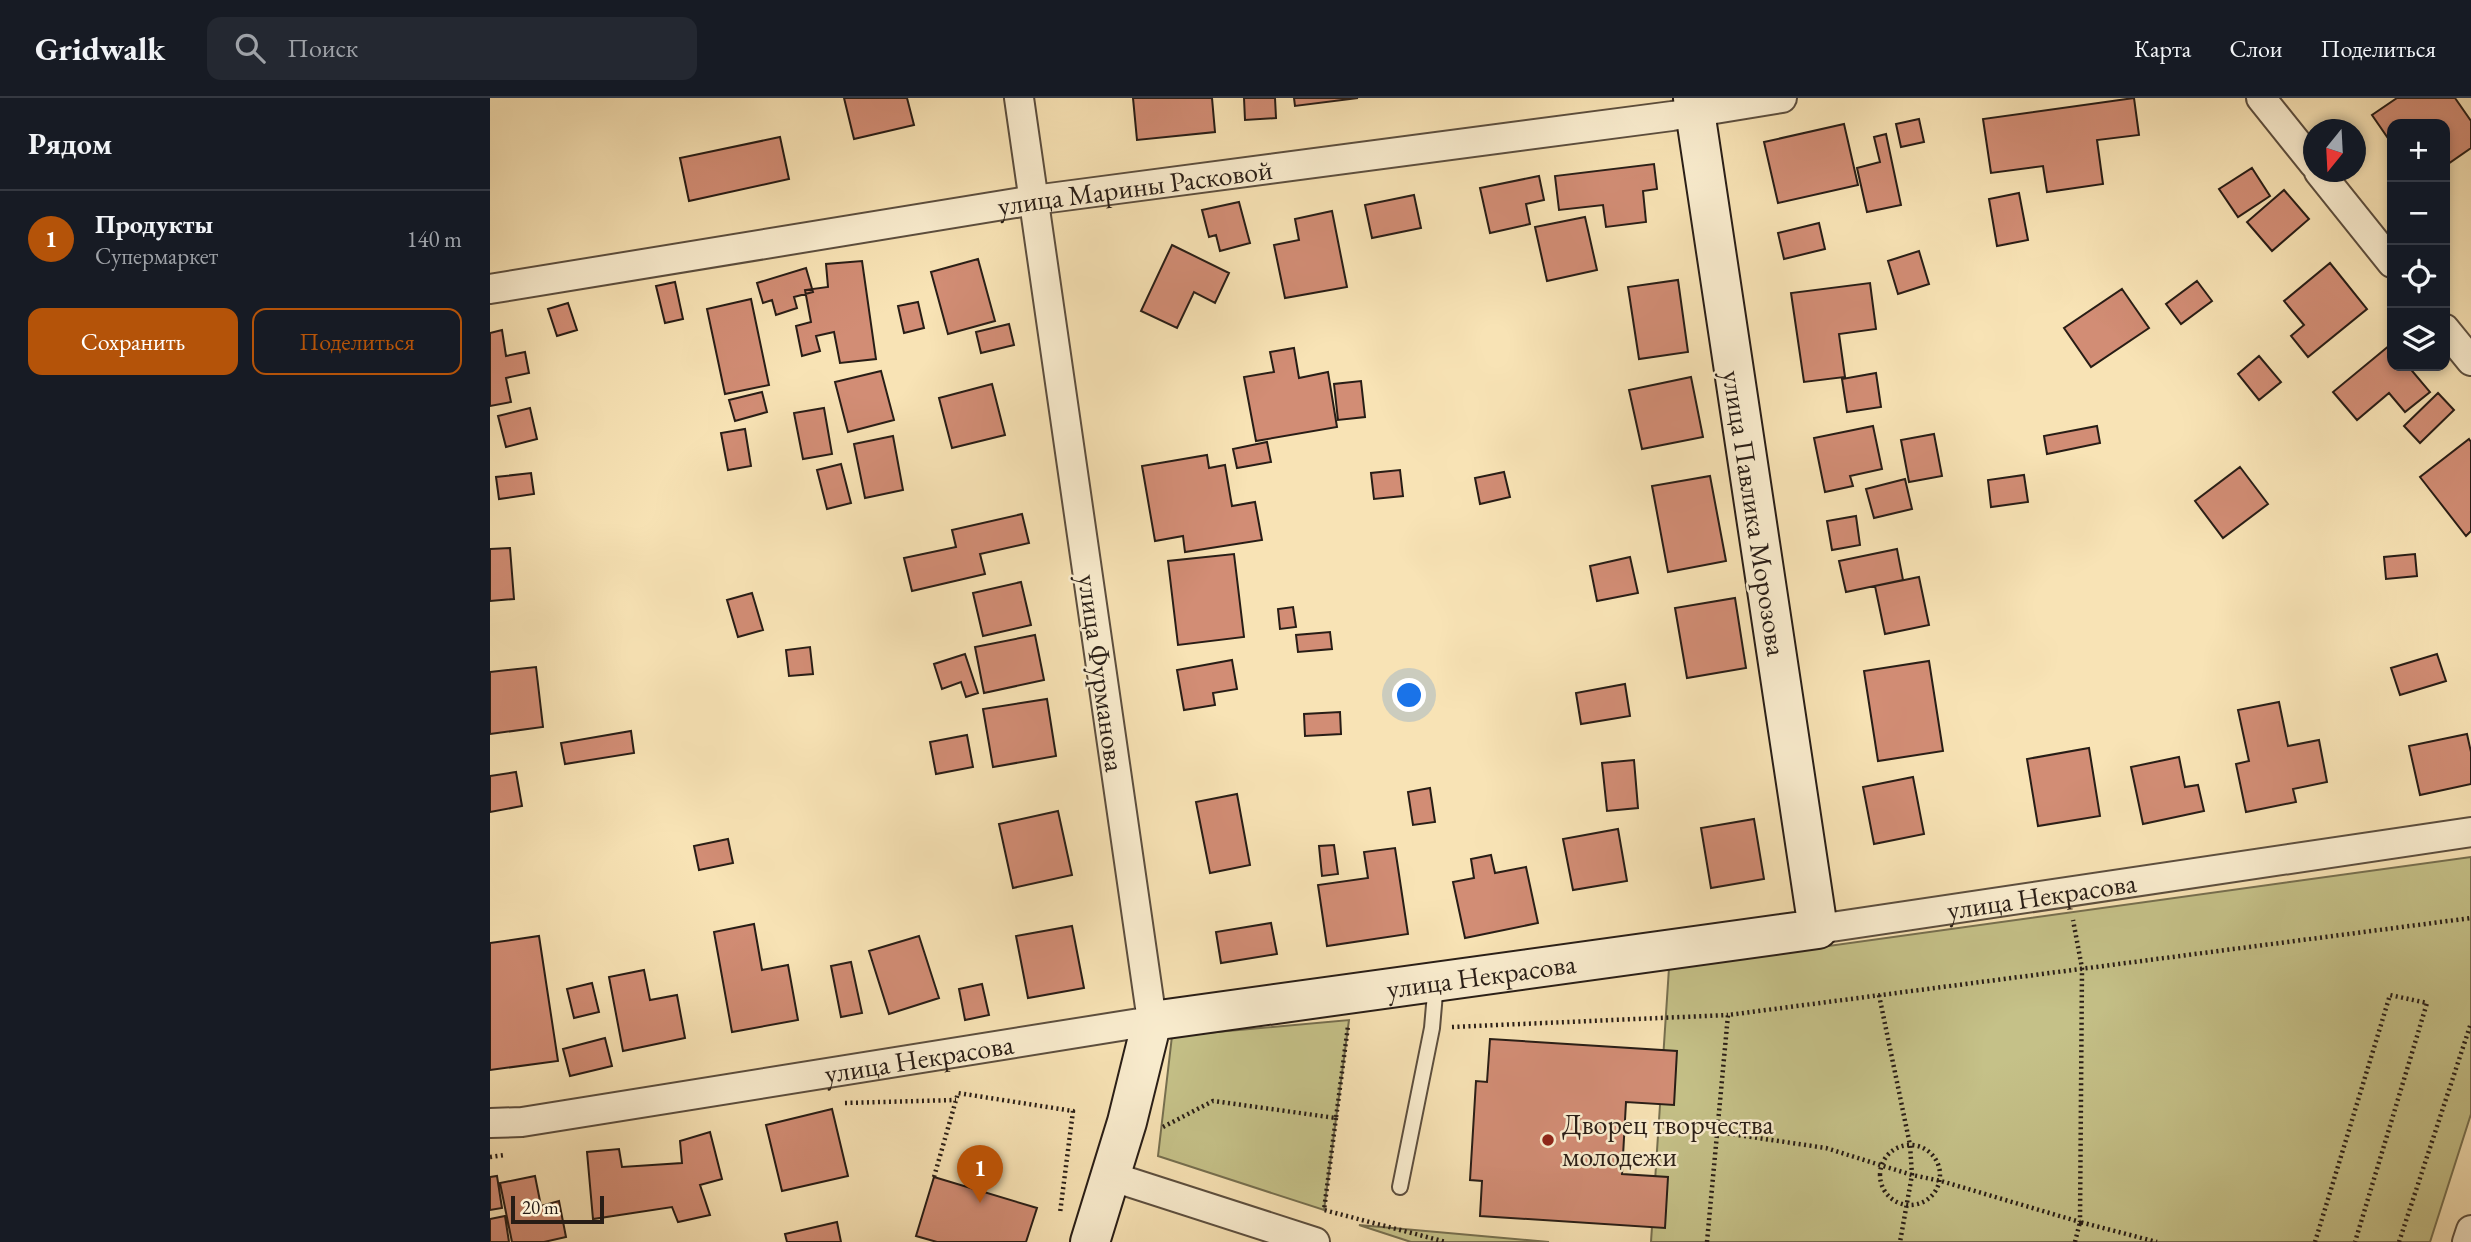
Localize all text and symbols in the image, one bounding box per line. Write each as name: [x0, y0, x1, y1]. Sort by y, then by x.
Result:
search box: [207, 17, 697, 80]
text: Gridwalk: [35, 27, 165, 70]
icon: search: [231, 29, 269, 67]
text: Поиск: [287, 31, 358, 65]
text: Карта: [2134, 33, 2191, 64]
text: Слои: [2229, 33, 2283, 64]
text: Поделиться: [2321, 33, 2436, 64]
north arrow: [2303, 119, 2366, 182]
map controls: [2387, 119, 2450, 371]
button: +: [2387, 119, 2450, 182]
text: Рядом: [28, 124, 112, 163]
street label: улица Марины Расковой: [995, 151, 1275, 224]
button: −: [2387, 182, 2450, 245]
text: Продукты: [95, 207, 213, 241]
text: 1: [45, 224, 57, 254]
text: 140 m: [406, 224, 462, 254]
text: Супермаркет: [95, 241, 218, 271]
button: locate: [2387, 245, 2450, 308]
button: Сохранить: [28, 308, 238, 375]
button: Поделиться: [252, 308, 462, 375]
button: layers: [2387, 308, 2450, 371]
street label: улица Павлика Морозова: [1715, 368, 1796, 659]
street label: улица Фурманова: [1070, 572, 1134, 775]
your location: [1392, 678, 1426, 712]
street label: улица Некрасова: [1944, 864, 2139, 928]
street label: улица Некрасова: [1384, 945, 1579, 1006]
street label: улица Некрасова: [822, 1025, 1017, 1091]
place label: Дворец творчества молодежи: [1562, 1106, 1775, 1174]
marker: Дворец творчества молодежи: [1540, 1132, 1556, 1148]
pin: 1: [957, 1145, 1003, 1203]
scale bar: [511, 1193, 604, 1225]
text: 20 m: [522, 1195, 559, 1220]

